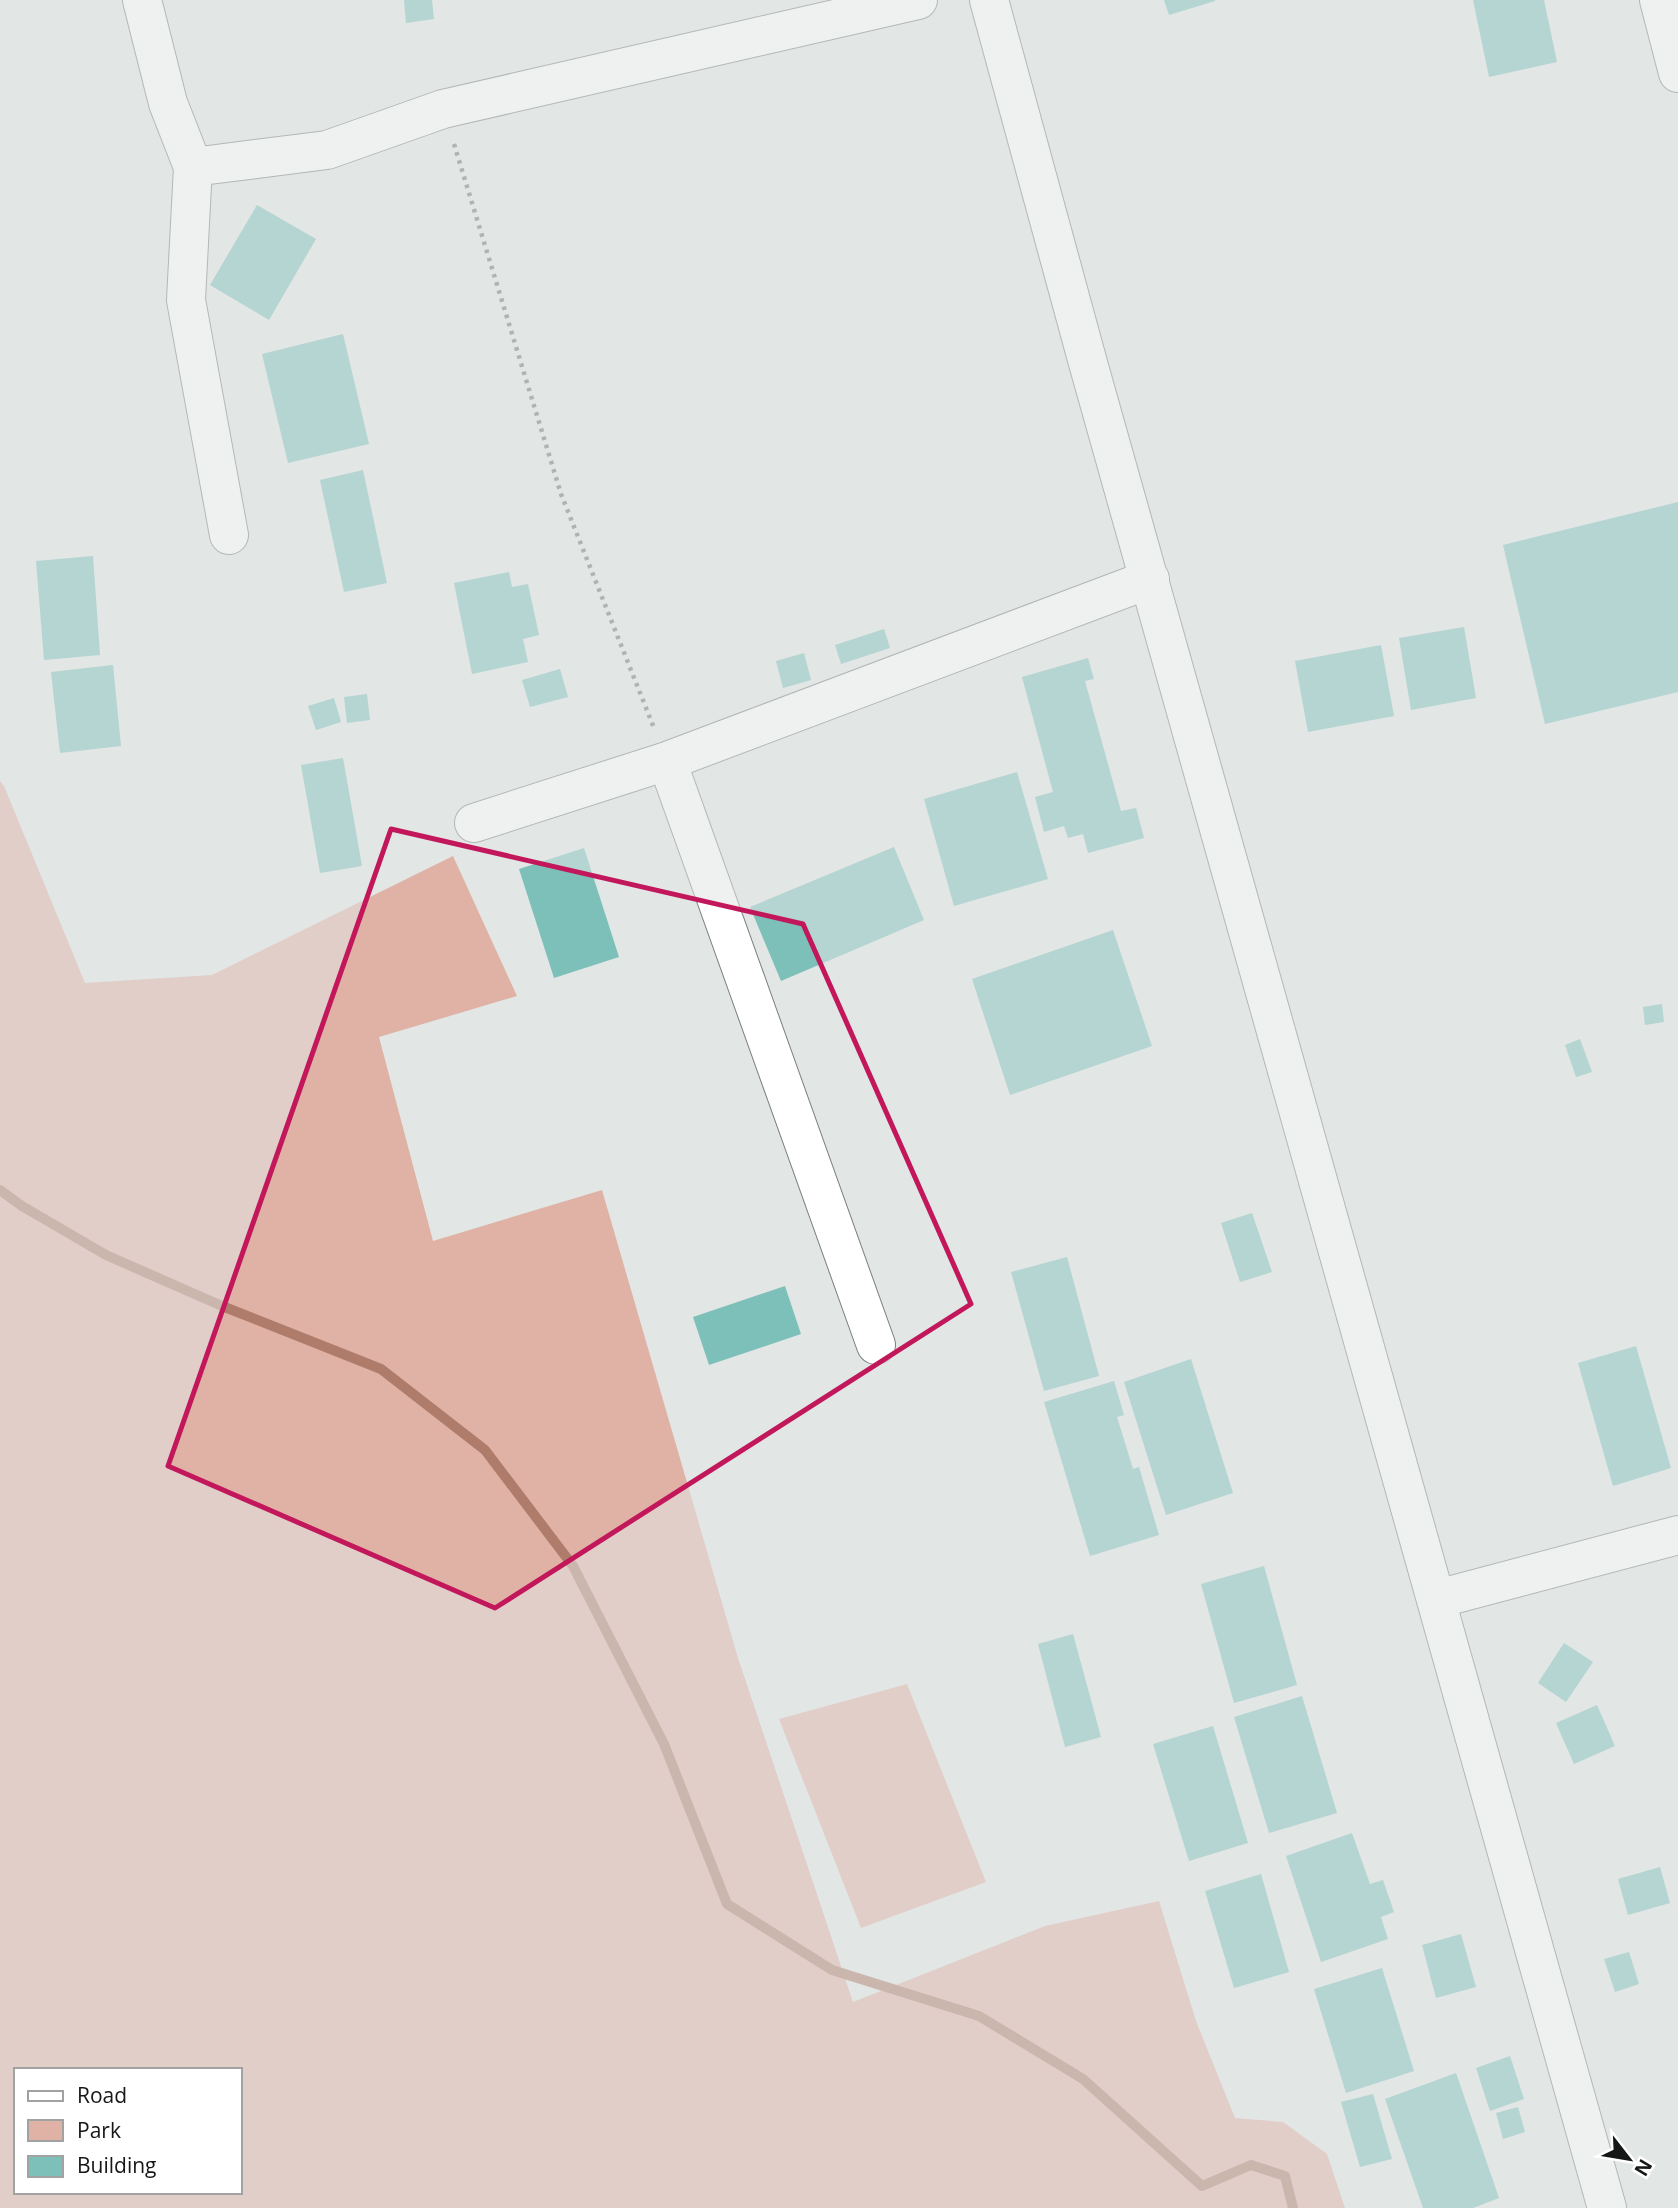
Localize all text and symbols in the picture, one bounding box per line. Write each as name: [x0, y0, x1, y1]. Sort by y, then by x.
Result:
legend: [14, 2068, 242, 2194]
text: Road: [77, 2081, 127, 2109]
text: Park: [77, 2116, 121, 2144]
north arrow: [1594, 2124, 1664, 2194]
text: Building: [77, 2151, 156, 2179]
text: N: [1628, 2154, 1659, 2181]

